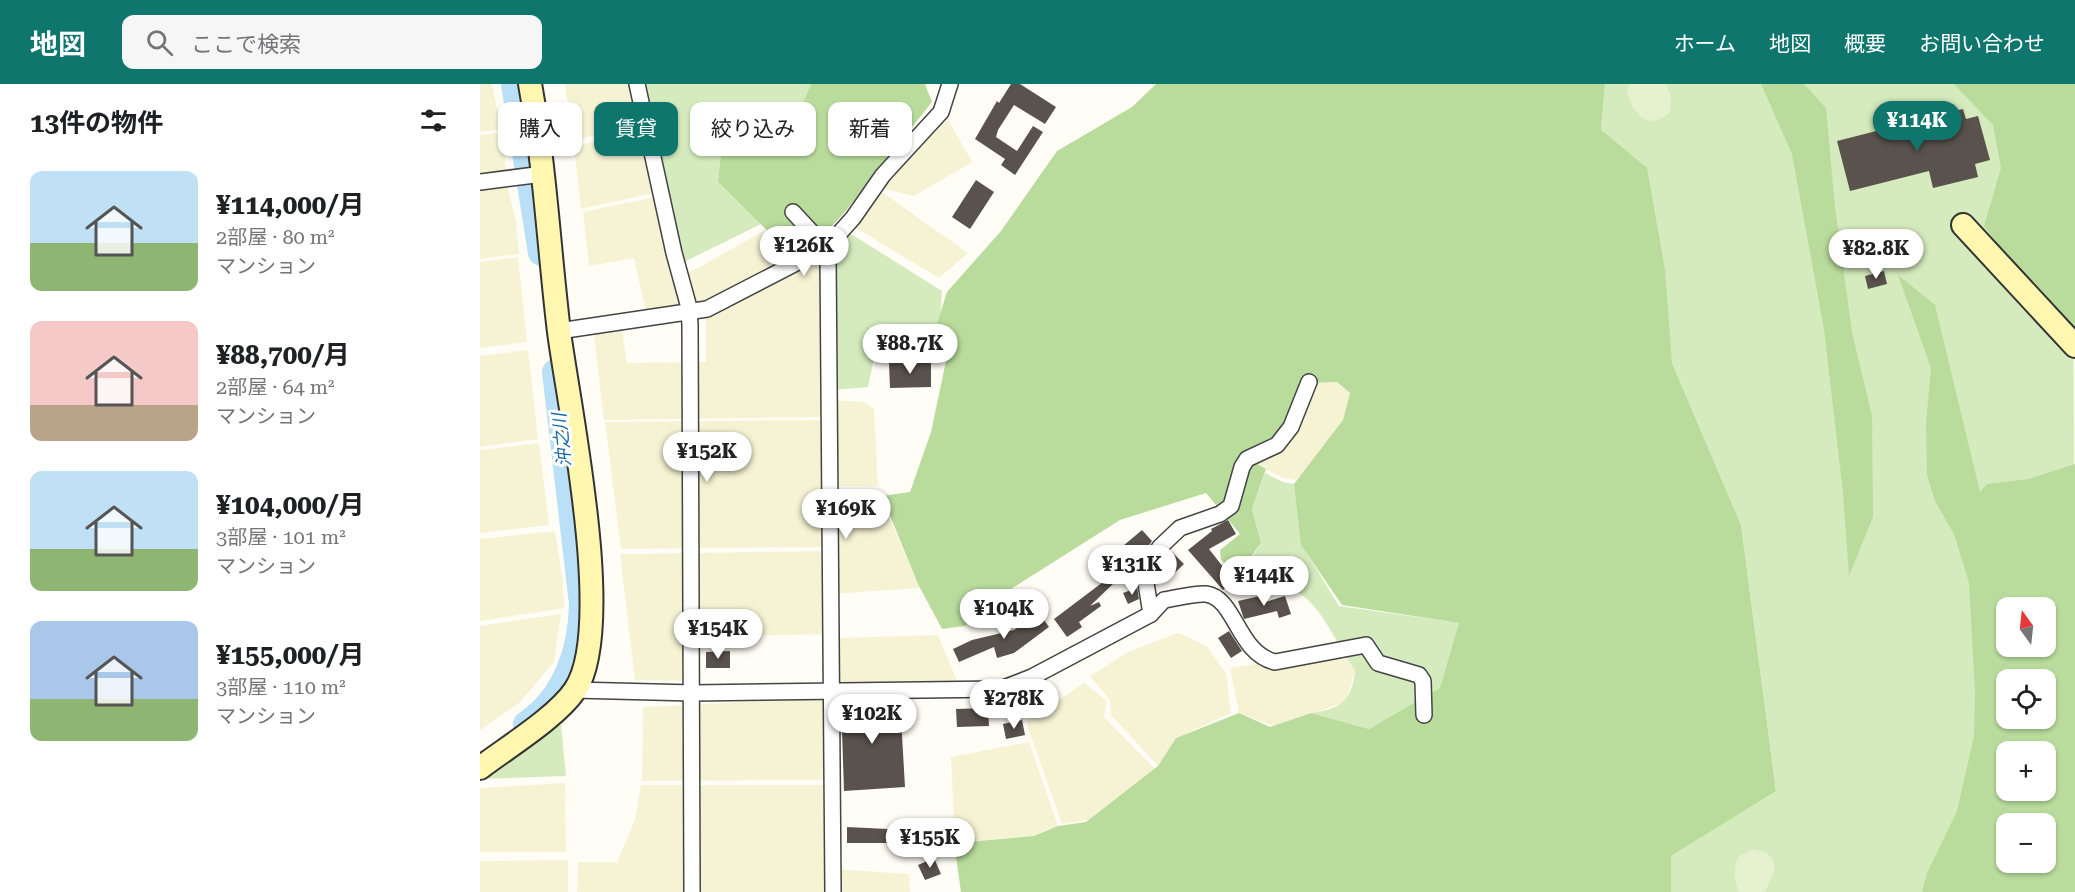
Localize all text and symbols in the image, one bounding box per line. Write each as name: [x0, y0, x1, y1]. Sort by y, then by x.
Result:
search box: [122, 15, 542, 69]
icon: search: [143, 26, 176, 59]
text: 地図: [30, 28, 86, 61]
text: ここで検索: [191, 32, 301, 57]
text: ホーム: [1674, 32, 1736, 56]
text: 地図: [1769, 32, 1811, 56]
text: 概要: [1844, 32, 1886, 56]
text: お問い合わせ: [1919, 32, 2045, 56]
pin: ¥114K: [1875, 101, 1959, 152]
chip: 購入: [498, 102, 582, 156]
chip: 賃貸: [594, 102, 678, 156]
chip: 絞り込み: [690, 102, 816, 156]
chip: 新着: [828, 102, 912, 156]
icon: filters: [417, 104, 450, 137]
text: 13件の物件: [30, 108, 163, 138]
text: ¥114K: [1887, 108, 1947, 132]
text: ¥114,000/月: [216, 190, 364, 220]
icon: home: [78, 195, 150, 267]
text: 2部屋 · 80 m²: [216, 225, 335, 249]
pin: ¥126K: [762, 226, 846, 277]
pin: ¥82.8K: [1827, 229, 1925, 280]
text: ¥126K: [774, 233, 834, 257]
text: ¥82.8K: [1843, 236, 1909, 260]
text: マンション: [216, 254, 316, 278]
pin: ¥88.7K: [861, 324, 959, 375]
text: ¥88.7K: [877, 331, 943, 355]
text: ¥88,700/月: [216, 340, 350, 370]
icon: home: [78, 345, 150, 417]
text: 2部屋 · 64 m²: [216, 375, 335, 399]
text: マンション: [216, 404, 316, 428]
water label: 沖之川: [548, 410, 575, 468]
pin: ¥152K: [665, 432, 749, 483]
text: ¥152K: [677, 439, 737, 463]
pin: ¥169K: [804, 489, 888, 540]
text: ¥104,000/月: [216, 490, 364, 520]
icon: home: [78, 495, 150, 567]
text: ¥169K: [816, 496, 876, 520]
text: 3部屋 · 101 m²: [216, 525, 346, 549]
pin: ¥131K: [1090, 545, 1174, 596]
text: ¥131K: [1102, 552, 1162, 576]
text: マンション: [216, 554, 316, 578]
pin: ¥144K: [1222, 556, 1306, 607]
text: ¥144K: [1234, 563, 1294, 587]
pin: ¥104K: [962, 589, 1046, 640]
text: ¥104K: [974, 596, 1034, 620]
north arrow: [1996, 597, 2056, 657]
map controls: [1996, 597, 2056, 873]
pin: ¥154K: [676, 609, 760, 660]
text: ¥154K: [688, 616, 748, 640]
text: ¥155,000/月: [216, 640, 364, 670]
icon: home: [78, 645, 150, 717]
button: locate: [1996, 669, 2056, 729]
text: 3部屋 · 110 m²: [216, 675, 346, 699]
pin: ¥278K: [972, 679, 1056, 730]
text: ¥278K: [984, 686, 1044, 710]
pin: ¥102K: [830, 694, 914, 745]
text: ¥102K: [842, 701, 902, 725]
text: マンション: [216, 704, 316, 728]
button: +: [1996, 741, 2056, 801]
button: −: [1996, 813, 2056, 873]
pin: ¥155K: [888, 818, 972, 869]
text: ¥155K: [900, 825, 960, 849]

